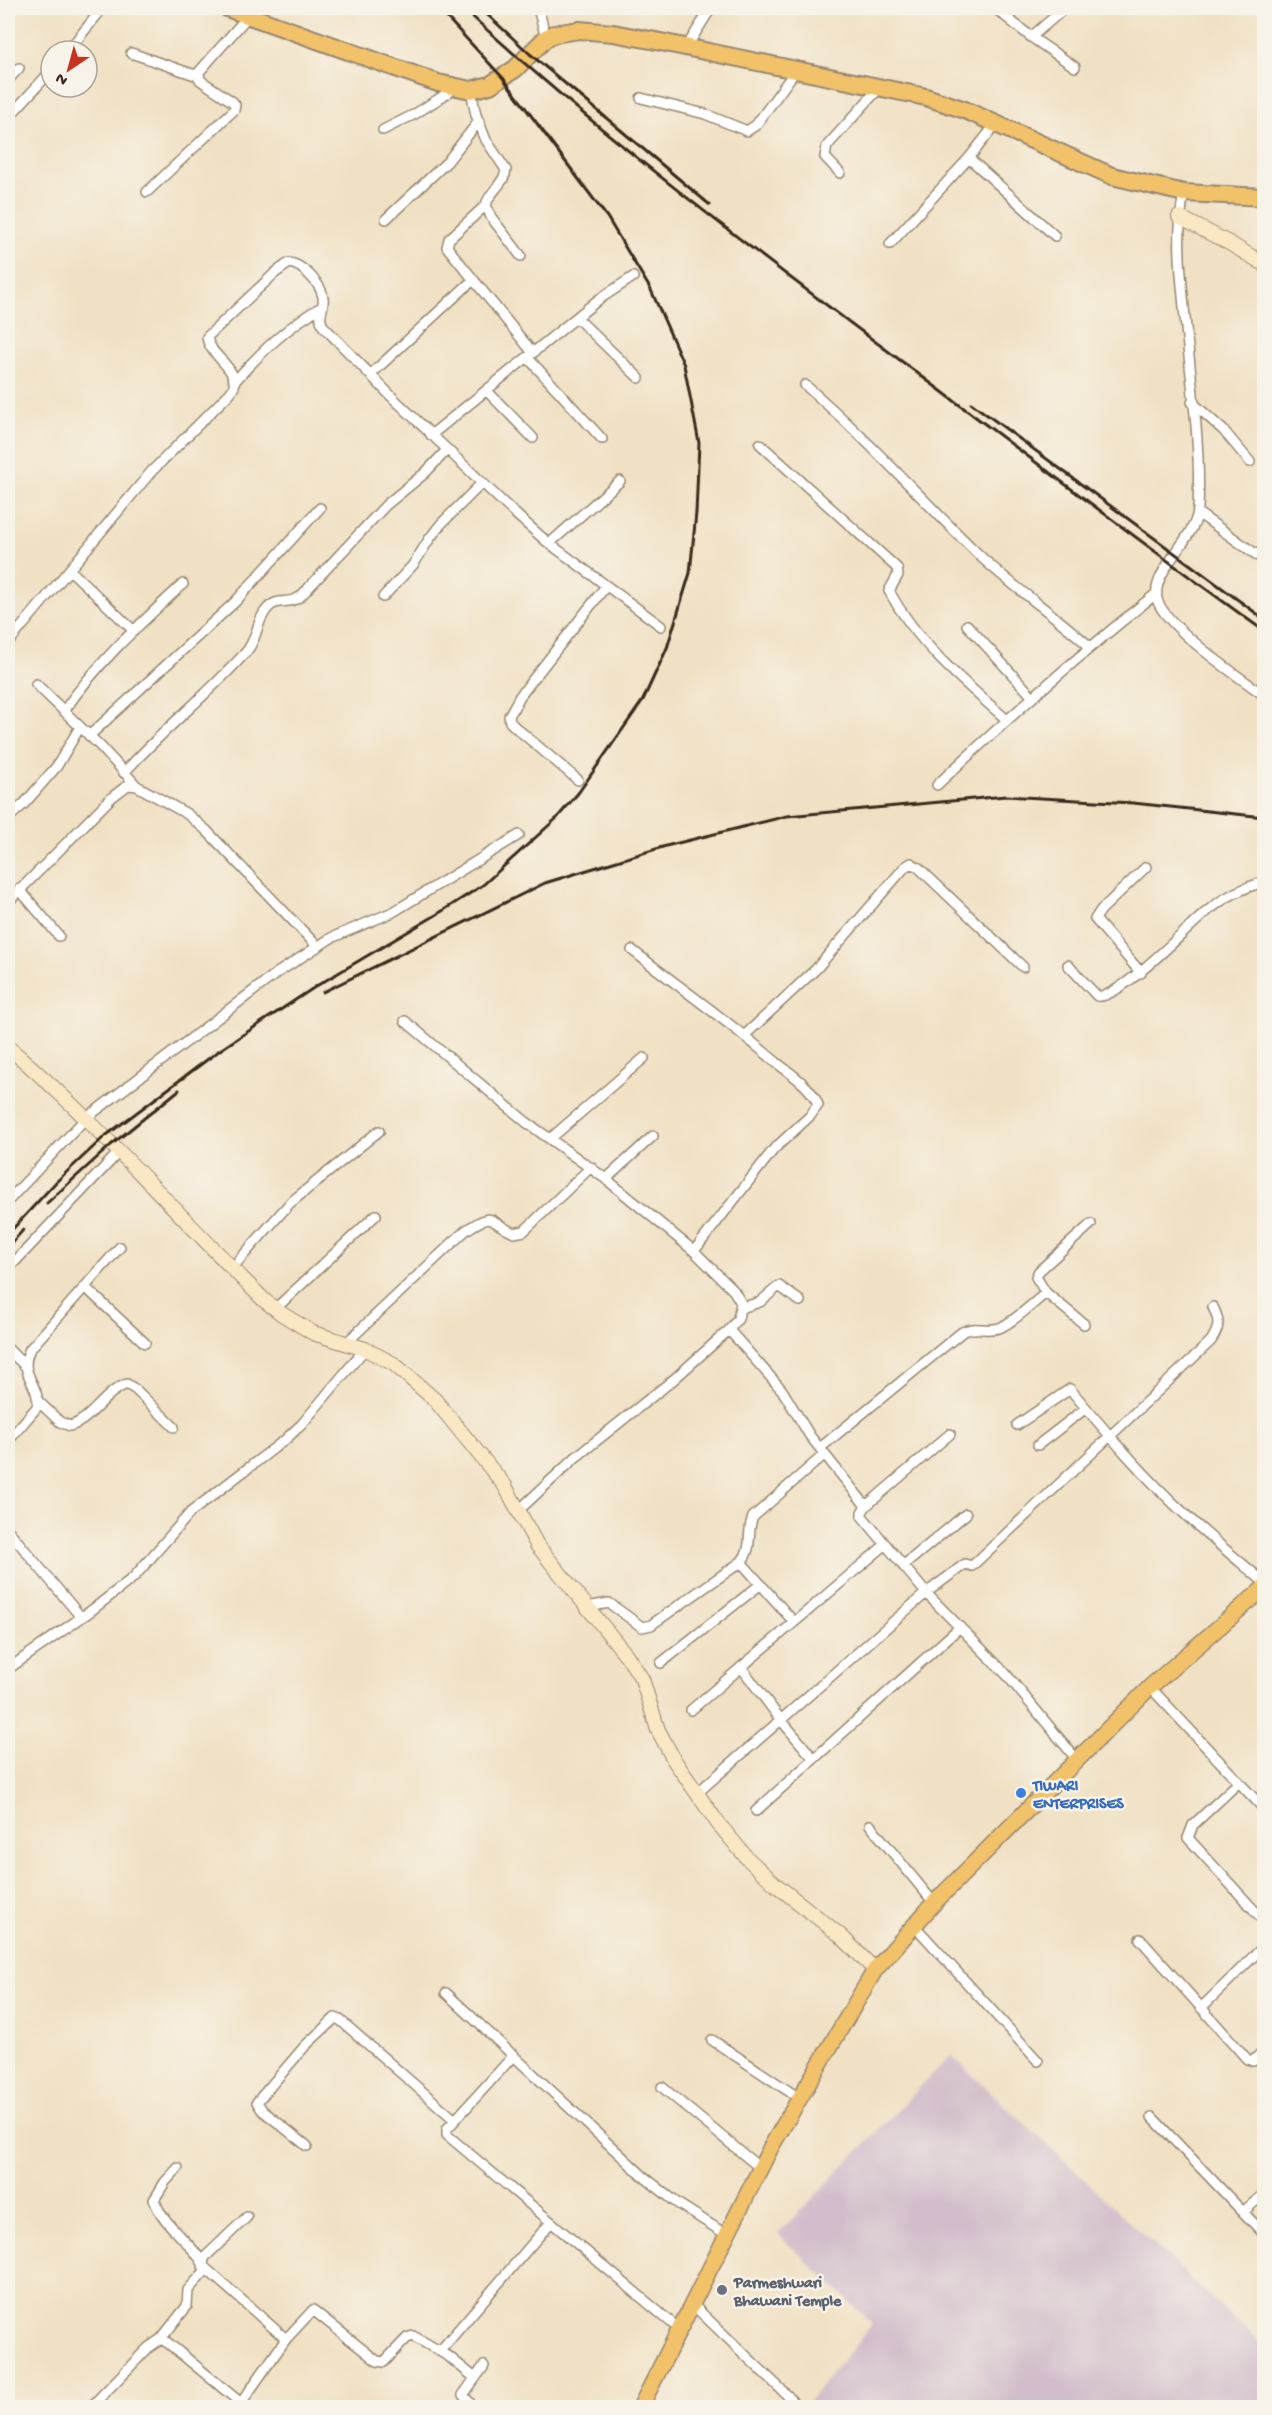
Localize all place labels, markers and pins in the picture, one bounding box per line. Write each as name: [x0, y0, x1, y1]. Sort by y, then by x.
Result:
place label: TIWARI ENTERPRISES: [1031, 1778, 1124, 1815]
marker: TIWARI ENTERPRISES: [1014, 1786, 1028, 1800]
place label: Parmeshwari Bhawani Temple: [733, 2275, 842, 2312]
marker: Parmeshwari Bhawani Temple: [715, 2283, 729, 2297]

